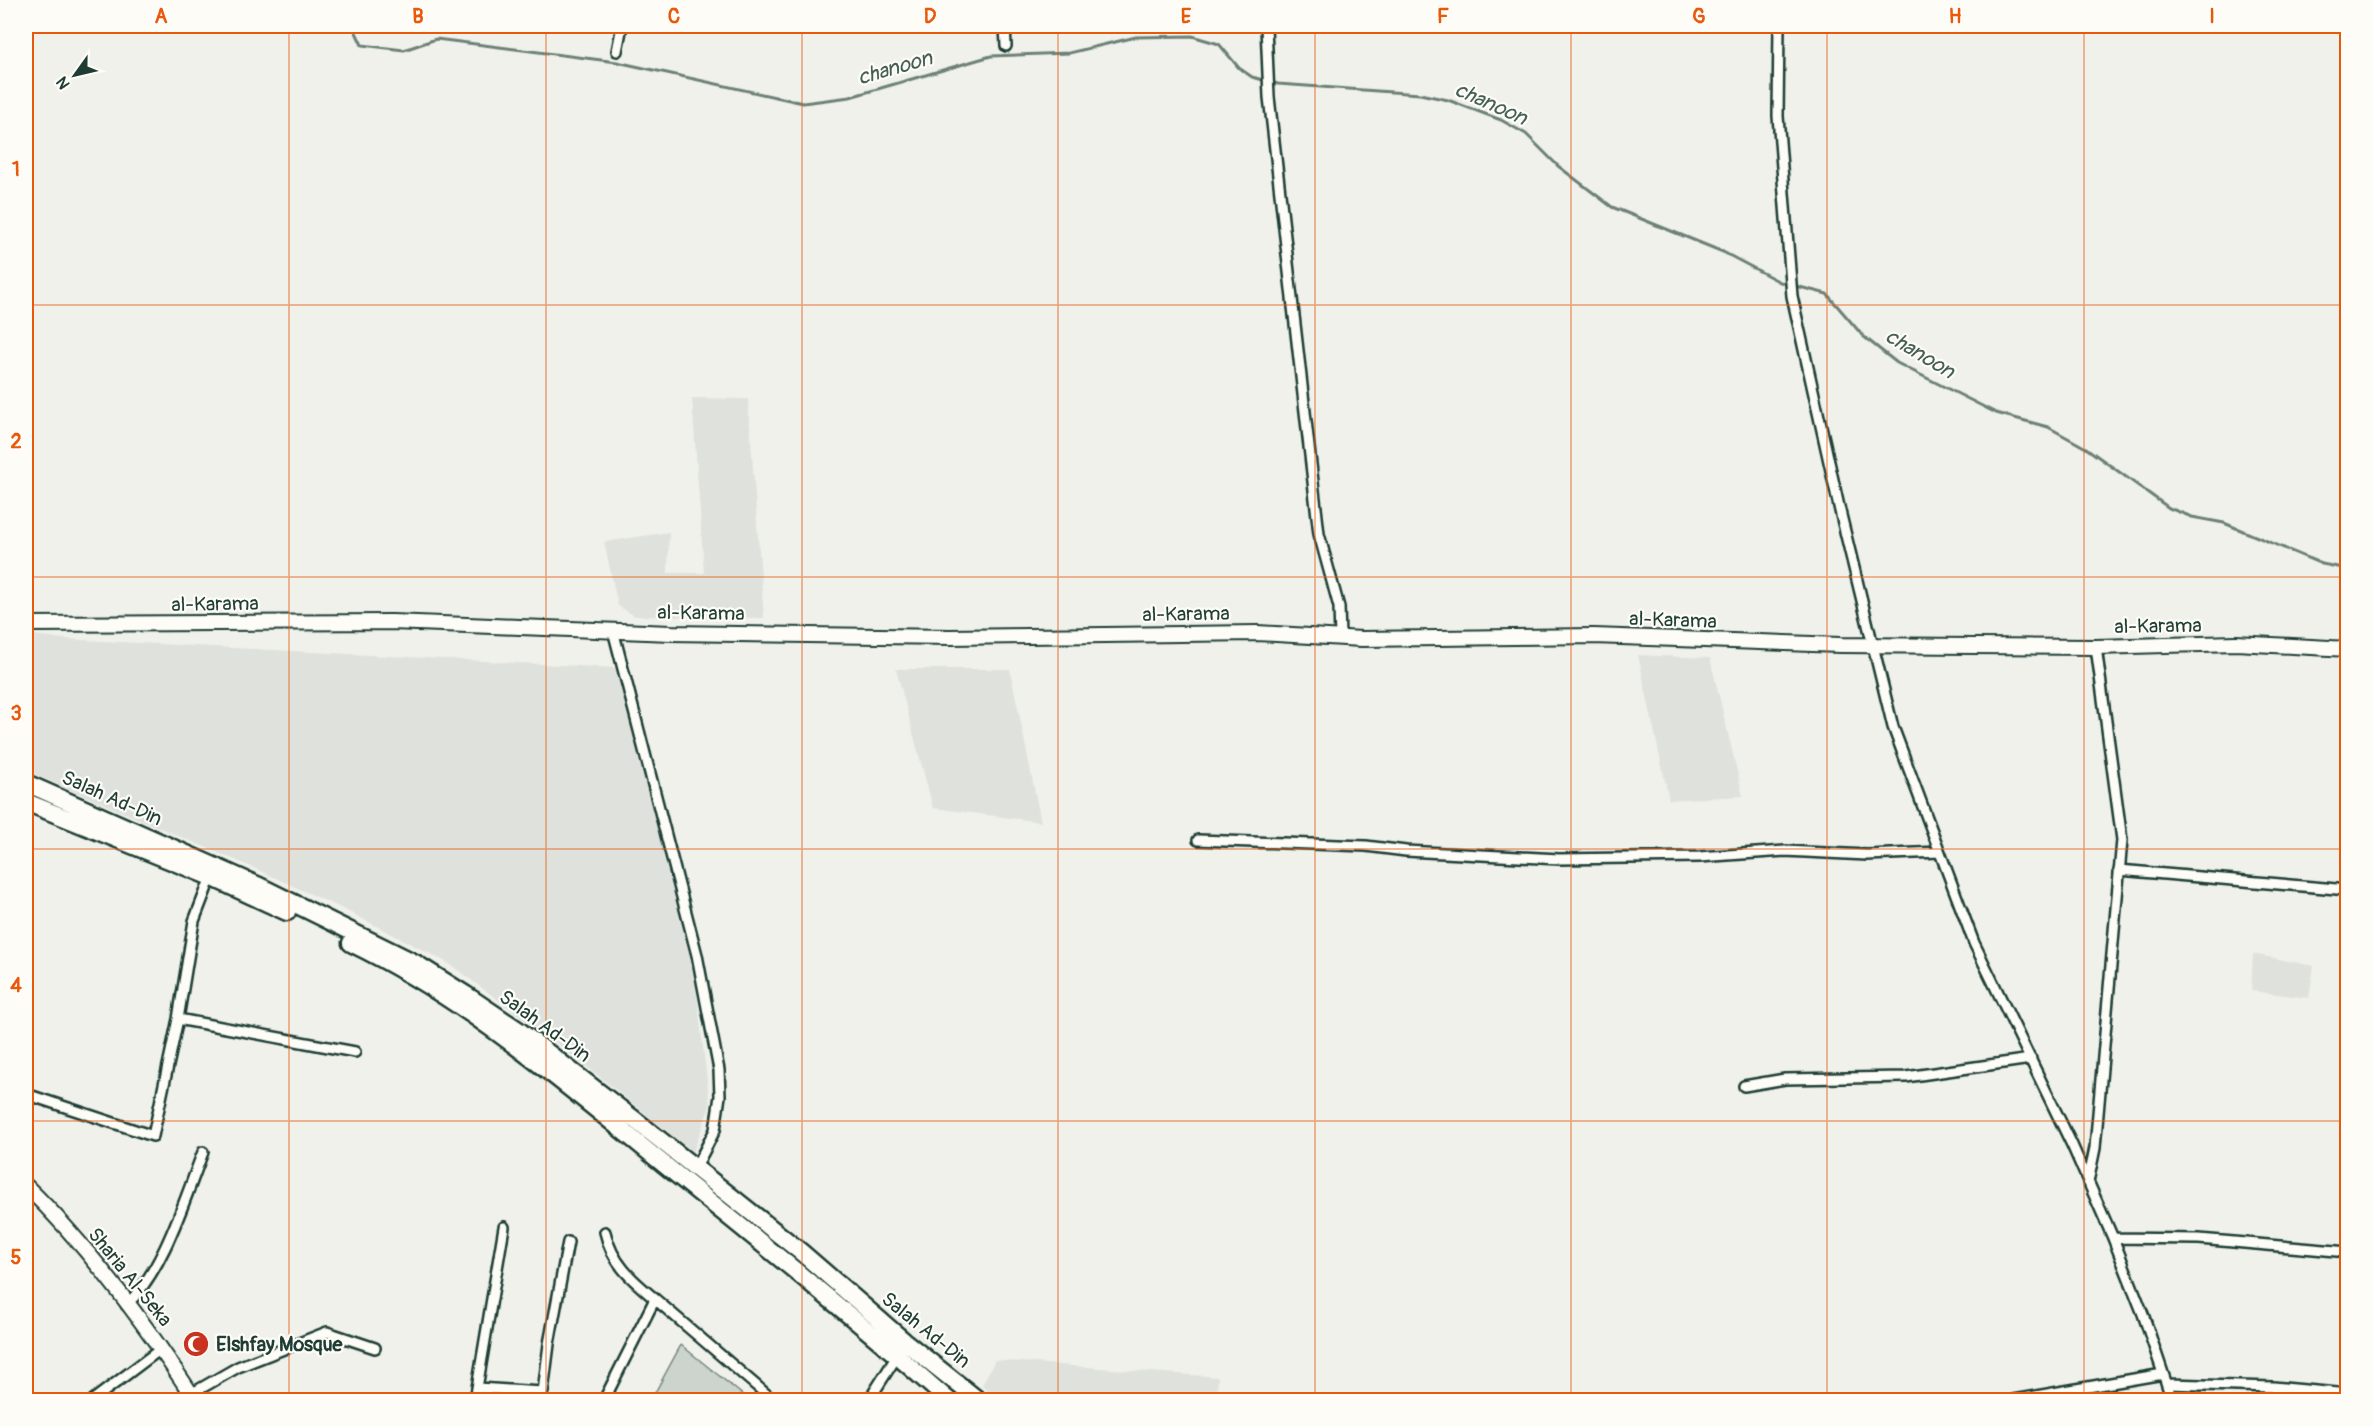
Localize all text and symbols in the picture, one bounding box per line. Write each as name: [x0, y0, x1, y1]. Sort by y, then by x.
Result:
text: A: [155, 4, 168, 29]
text: B: [412, 4, 424, 29]
text: C: [668, 4, 680, 29]
text: D: [924, 4, 937, 29]
text: E: [1181, 4, 1192, 29]
text: F: [1437, 4, 1449, 29]
text: G: [1692, 4, 1706, 29]
text: H: [1949, 4, 1962, 29]
text: I: [2209, 4, 2215, 29]
water label: chanoon: [855, 44, 936, 91]
north arrow: [45, 45, 105, 105]
text: N: [52, 73, 75, 93]
water label: chanoon: [1451, 76, 1532, 132]
text: 1: [12, 157, 20, 182]
water label: chanoon: [1880, 323, 1961, 386]
text: 2: [10, 429, 22, 454]
street label: al-Karama: [171, 591, 259, 617]
street label: al-Karama: [657, 600, 745, 626]
street label: al-Karama: [1142, 601, 1230, 627]
street label: al-Karama: [1629, 606, 1717, 634]
street label: al-Karama: [2114, 613, 2202, 639]
text: 3: [10, 701, 22, 726]
street label: Salah Ad-Din: [58, 765, 166, 831]
text: 4: [10, 973, 22, 998]
street label: Salah Ad-Din: [494, 984, 596, 1068]
street label: Sharia Al-Seka: [82, 1222, 178, 1332]
text: 5: [11, 1245, 22, 1270]
street label: Salah Ad-Din: [876, 1287, 976, 1373]
mosque icon: Elshfay Mosque: [181, 1329, 211, 1359]
place label: Elshfay Mosque: [216, 1332, 343, 1357]

